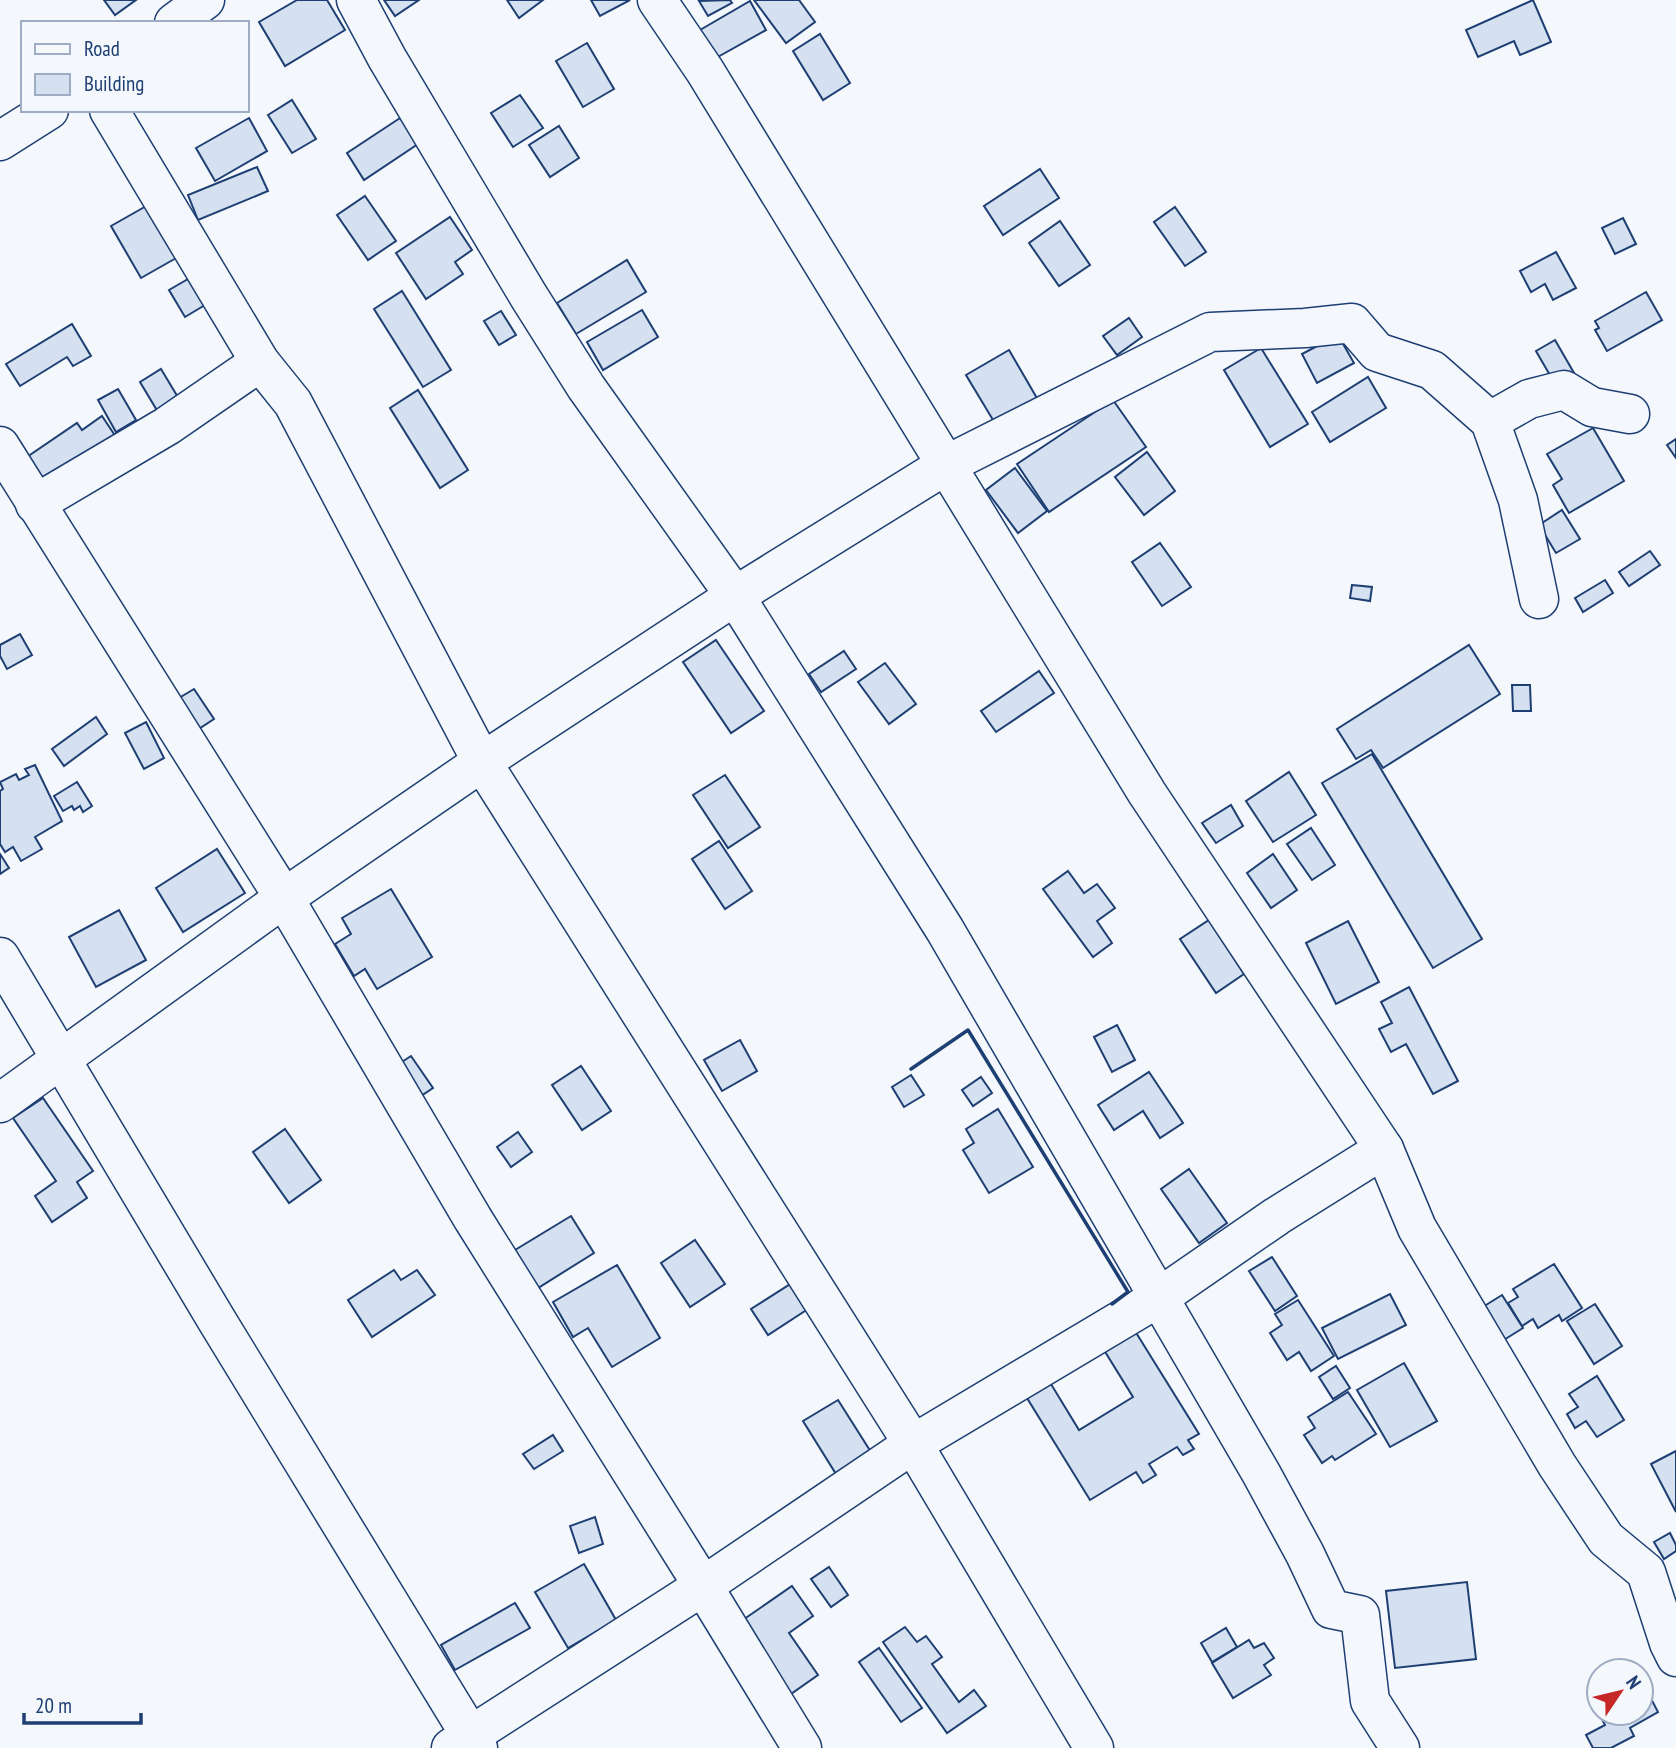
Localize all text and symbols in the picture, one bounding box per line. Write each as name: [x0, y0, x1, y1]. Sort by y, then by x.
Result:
legend: [21, 21, 248, 112]
text: Road: [84, 35, 120, 62]
text: Building: [84, 70, 144, 97]
north arrow: [1585, 1657, 1655, 1727]
text: N: [1621, 1671, 1647, 1693]
scale bar: [24, 1682, 142, 1726]
text: 20 m: [35, 1692, 72, 1719]

